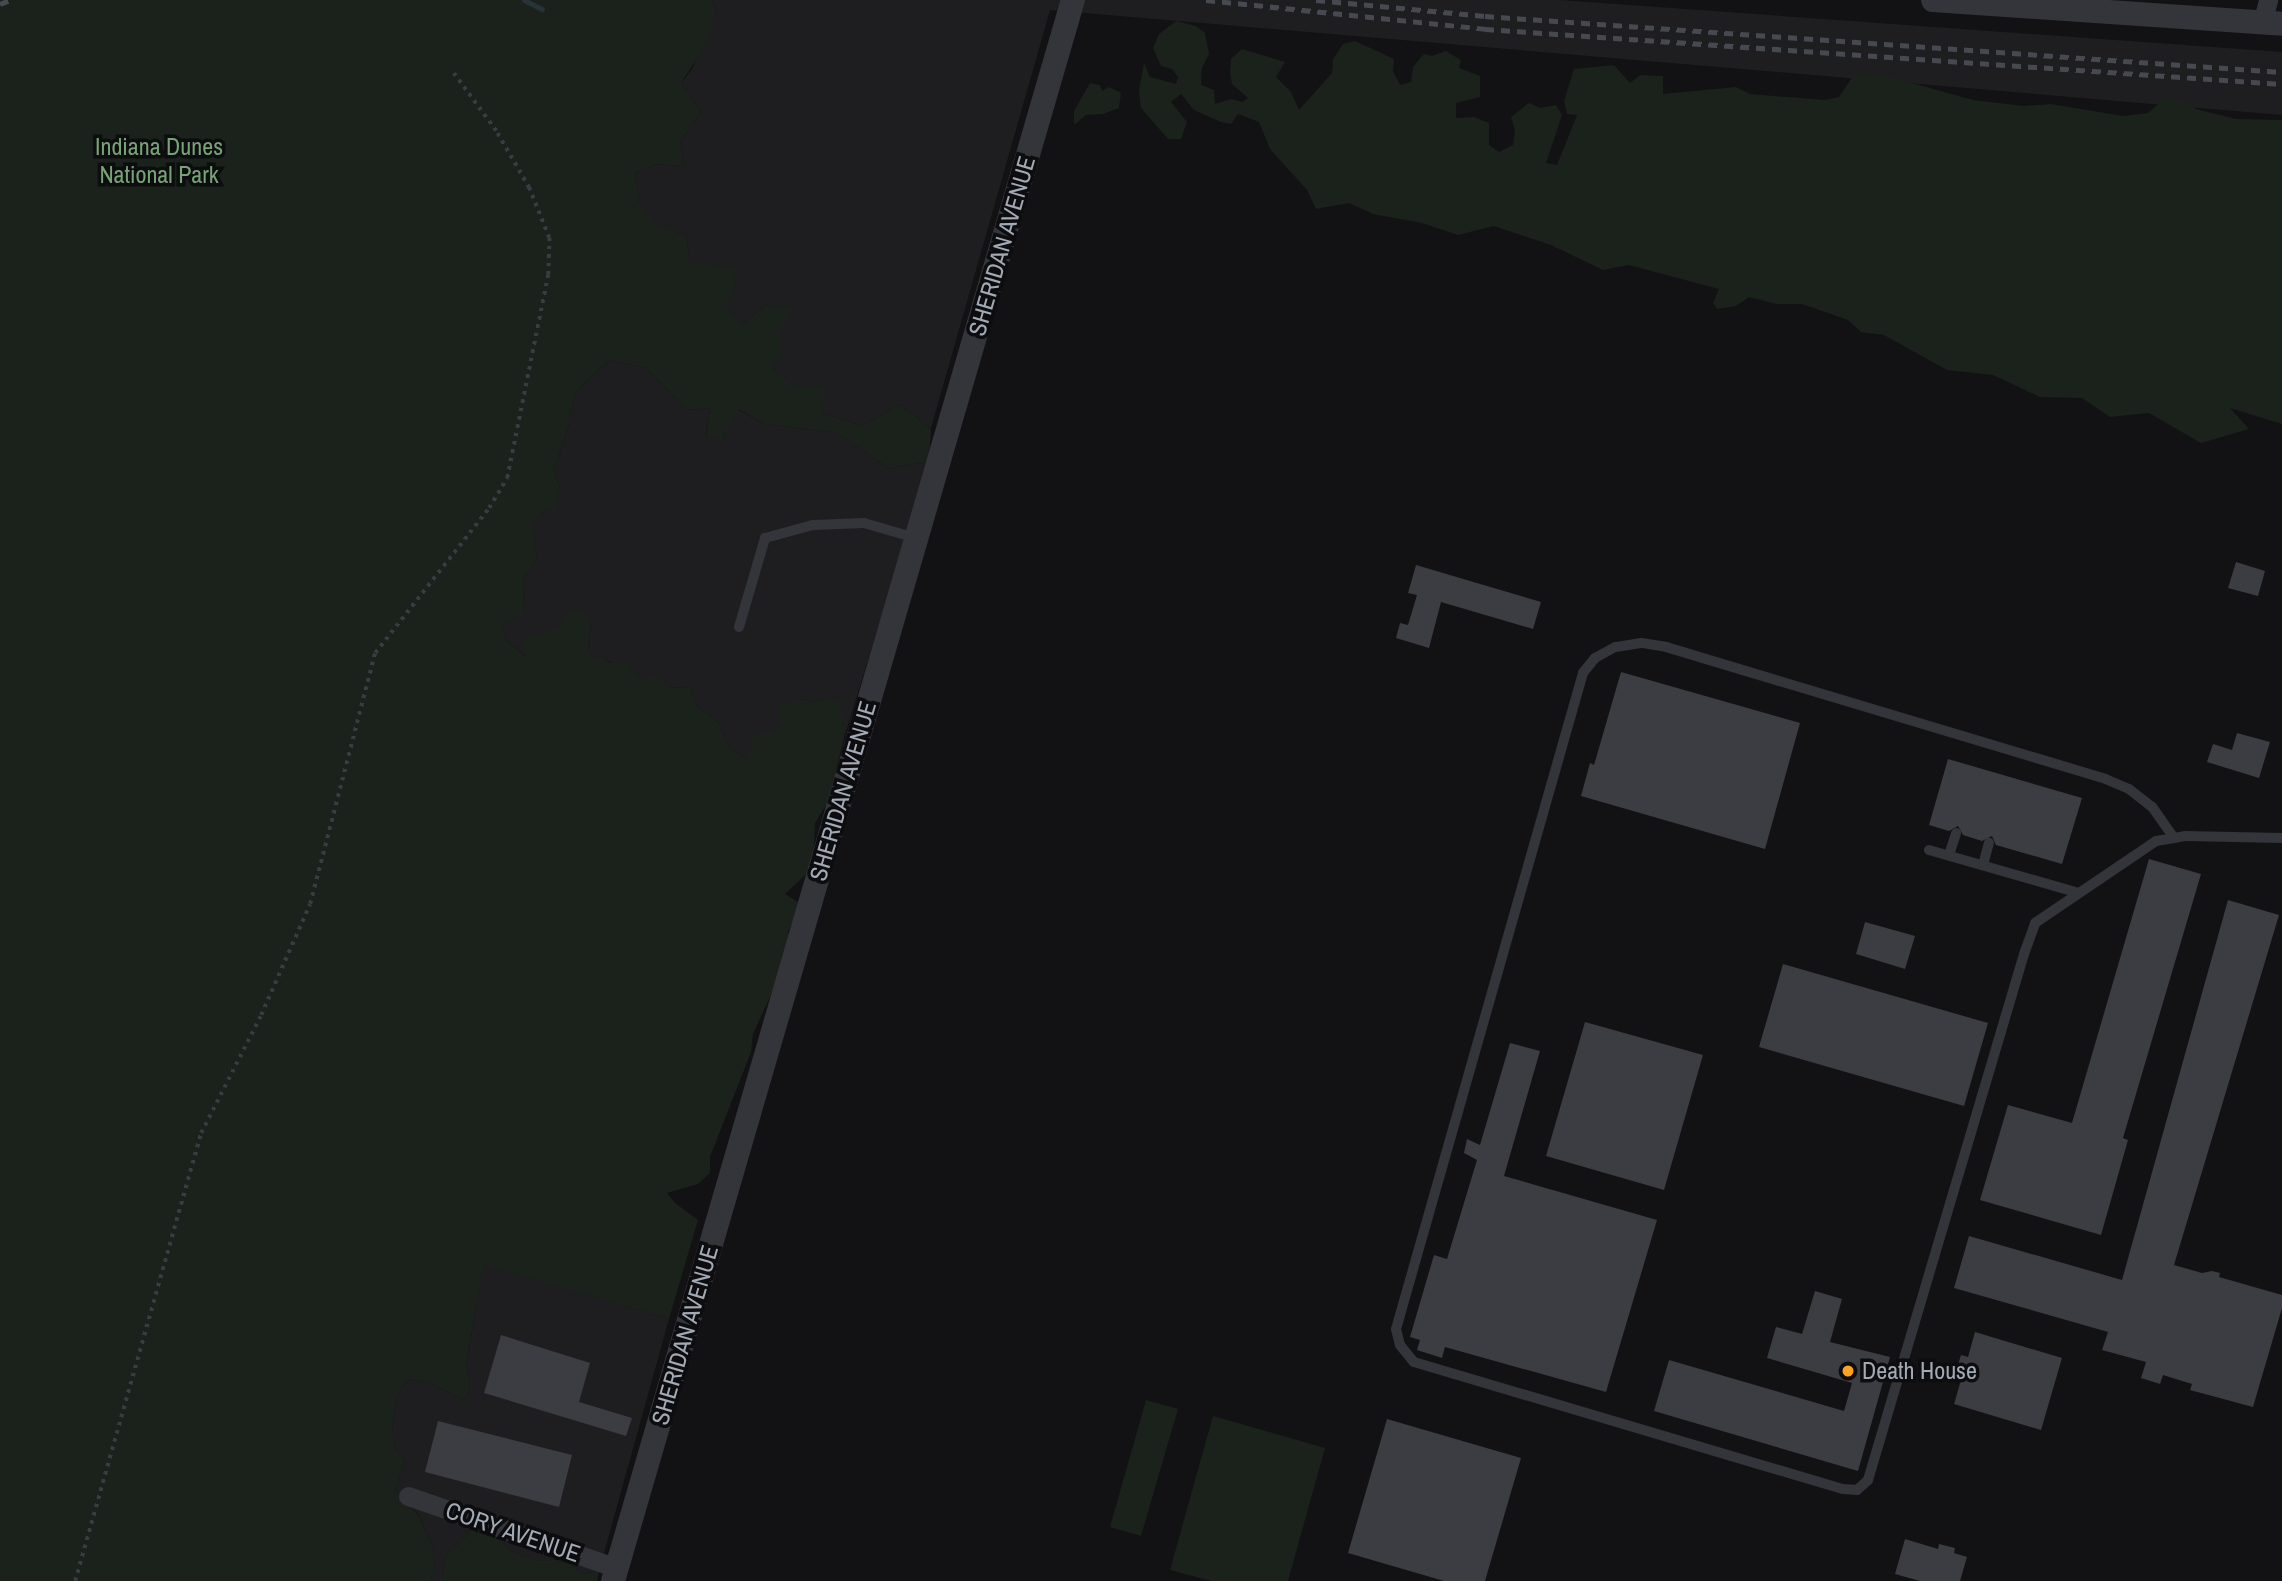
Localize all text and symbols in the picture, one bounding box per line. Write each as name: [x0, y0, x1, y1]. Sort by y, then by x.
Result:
park label: Indiana Dunes National Park: [95, 133, 223, 189]
street label: SHERIDAN AVENUE: [962, 152, 1042, 340]
street label: SHERIDAN AVENUE: [803, 697, 883, 885]
street label: SHERIDAN AVENUE: [645, 1241, 725, 1429]
place label: Death House: [1862, 1357, 1977, 1385]
marker: Death House: [1840, 1363, 1856, 1379]
street label: CORY AVENUE: [441, 1495, 585, 1569]

